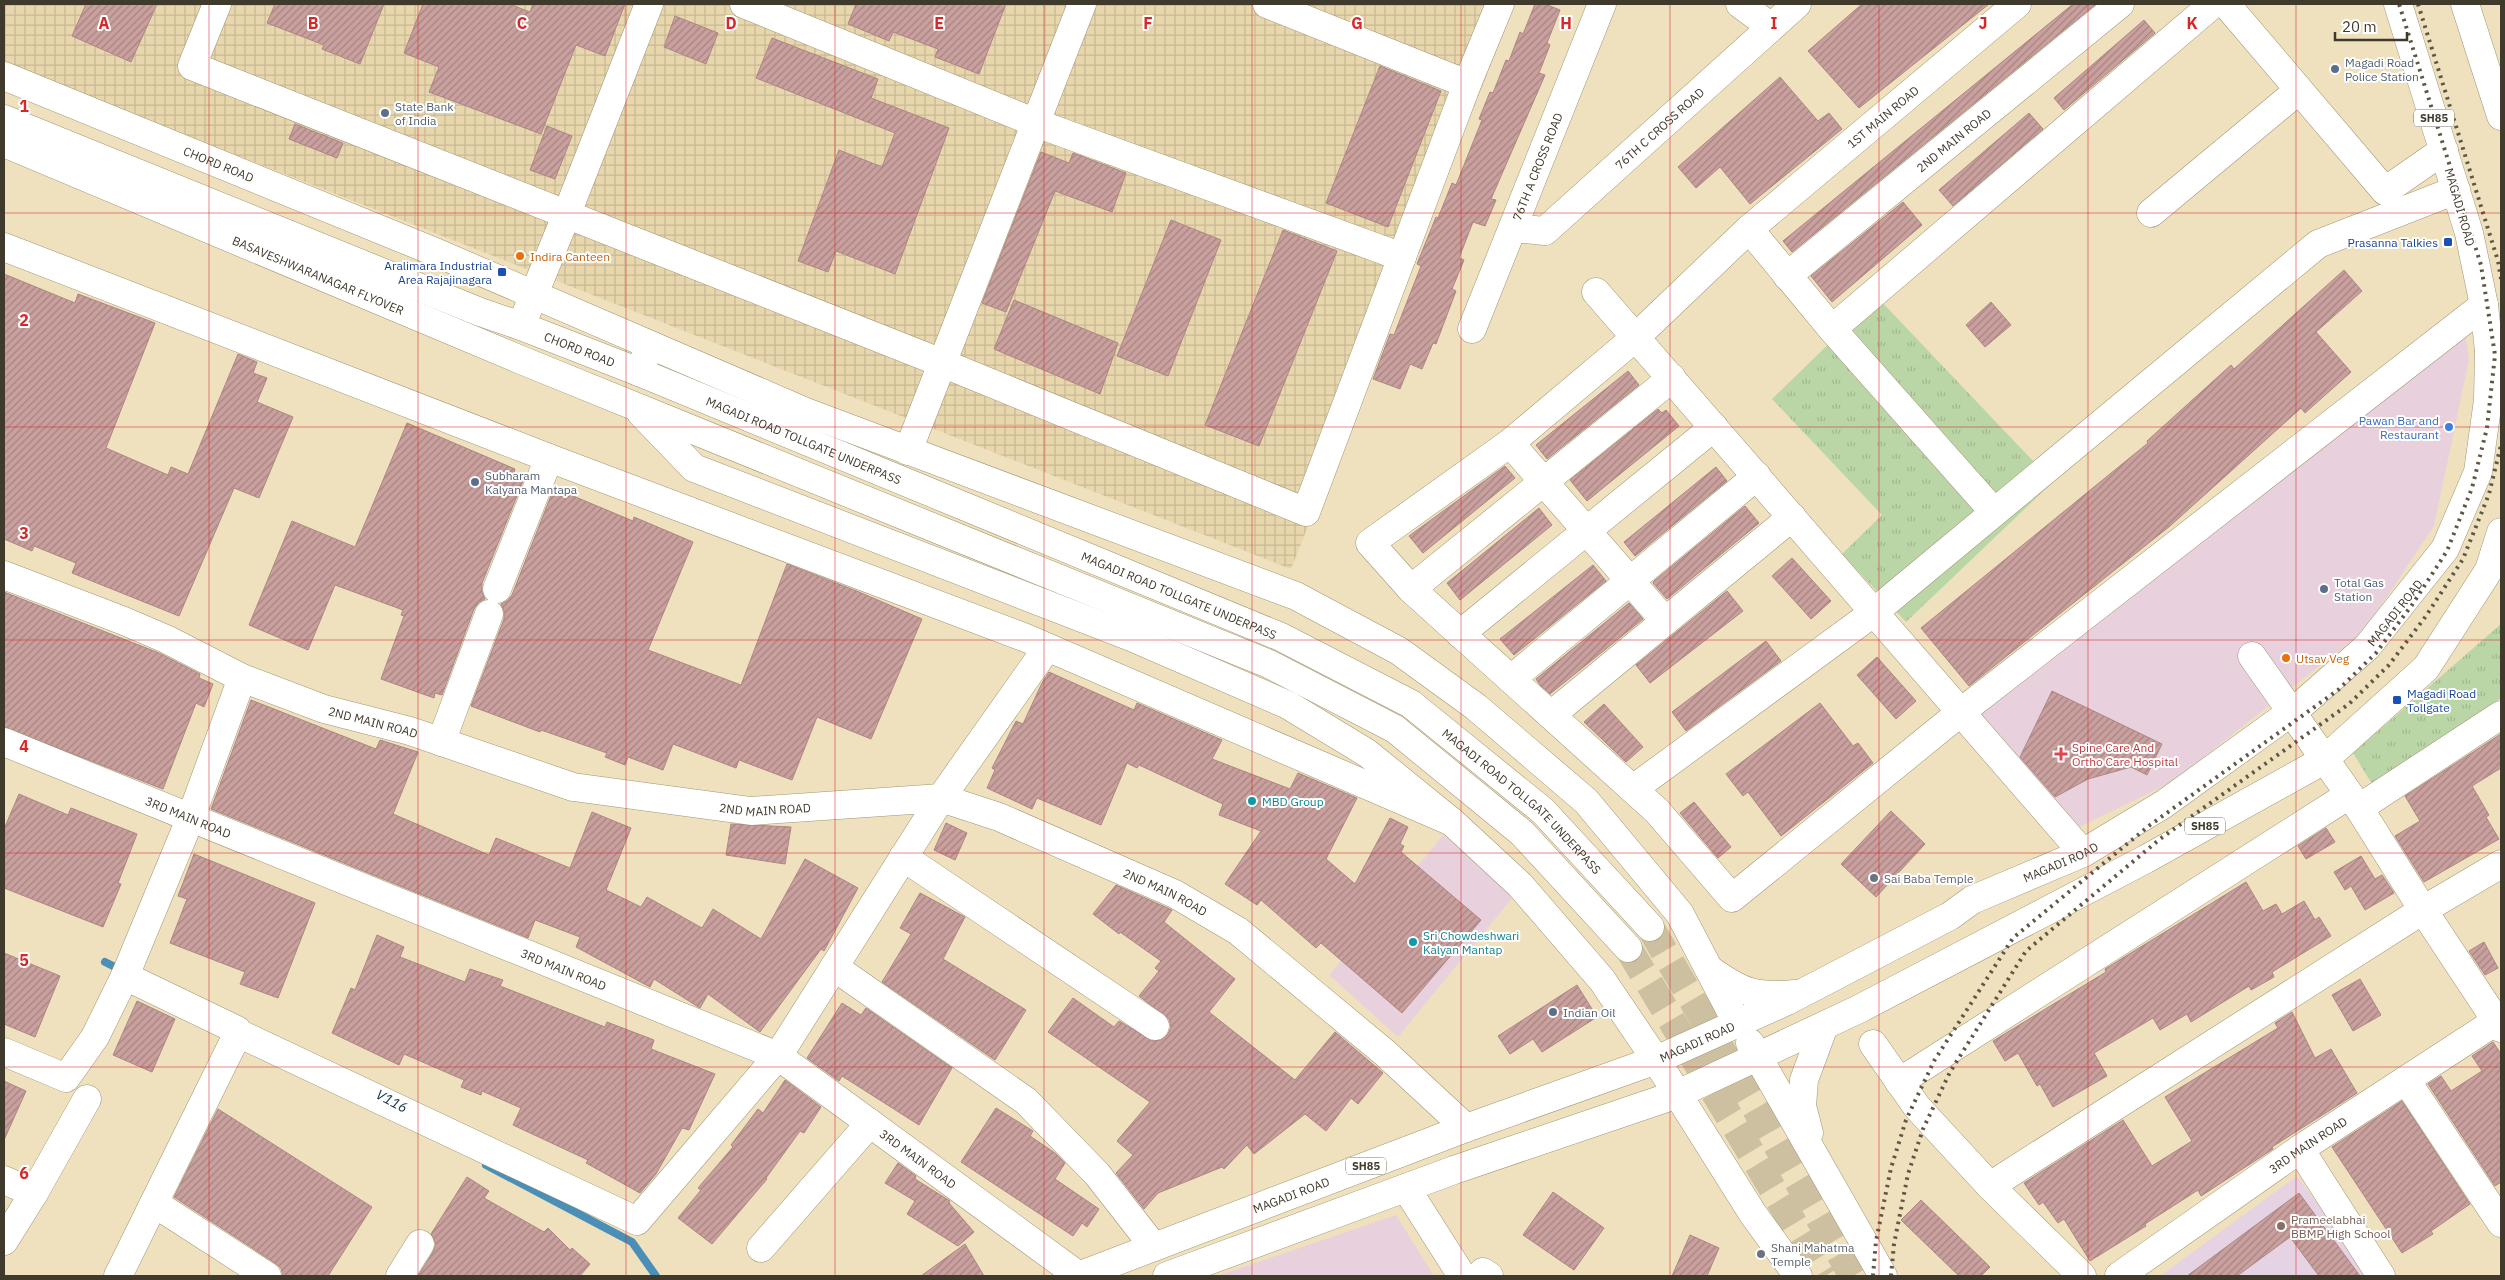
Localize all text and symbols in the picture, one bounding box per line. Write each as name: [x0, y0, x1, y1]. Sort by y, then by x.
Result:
scale bar: [2335, 10, 2408, 42]
text: A: [99, 13, 110, 33]
text: B: [308, 13, 319, 33]
text: C: [517, 13, 527, 33]
text: D: [725, 13, 737, 33]
text: E: [934, 13, 944, 33]
text: F: [1143, 13, 1153, 33]
text: G: [1351, 13, 1363, 33]
text: H: [1560, 13, 1572, 33]
text: I: [1771, 13, 1778, 33]
text: J: [1979, 13, 1987, 33]
text: K: [2186, 13, 2198, 33]
text: 20 m: [2342, 17, 2377, 36]
place label: Magadi Road Police Station: [2345, 55, 2419, 84]
marker: Magadi Road Police Station: [2329, 63, 2341, 75]
street label: 1ST MAIN ROAD: [1844, 83, 1922, 151]
street label: 76TH C CROSS ROAD: [1612, 84, 1707, 172]
text: 1: [19, 96, 29, 116]
place label: State Bank of India: [395, 99, 454, 128]
street label: 2ND MAIN ROAD: [1913, 105, 1994, 175]
marker: State Bank of India: [379, 107, 391, 119]
street label: 76TH A CROSS ROAD: [1509, 110, 1565, 223]
road number: SH85: [2414, 110, 2454, 126]
street label: CHORD ROAD: [181, 143, 256, 185]
street label: MAGADI ROAD: [2442, 166, 2478, 248]
street label: BASAVESHWARANAGAR FLYOVER: [230, 232, 407, 318]
place label: Prasanna Talkies: [2348, 235, 2438, 250]
marker: Prasanna Talkies: [2442, 236, 2454, 248]
place label: Indira Canteen: [530, 249, 610, 264]
marker: Indira Canteen: [514, 250, 526, 262]
place label: Aralimara Industrial Area Rajajinagara: [384, 258, 493, 287]
marker: Aralimara Industrial Area Rajajinagara: [496, 266, 508, 278]
text: 2: [19, 310, 29, 330]
street label: CHORD ROAD: [542, 328, 617, 369]
street label: MAGADI ROAD TOLLGATE UNDERPASS: [704, 393, 904, 487]
place label: Pawan Bar and Restaurant: [2359, 413, 2439, 442]
marker: Pawan Bar and Restaurant: [2443, 421, 2455, 433]
place label: Subharam Kalyana Mantapa: [485, 468, 578, 497]
marker: Subharam Kalyana Mantapa: [469, 476, 481, 488]
text: 3: [19, 523, 29, 543]
street label: MAGADI ROAD TOLLGATE UNDERPASS: [1079, 548, 1279, 642]
place label: Total Gas Station: [2334, 575, 2384, 604]
street label: MAGADI ROAD: [2363, 576, 2425, 649]
marker: Total Gas Station: [2318, 583, 2330, 595]
place label: Utsav Veg: [2296, 651, 2350, 666]
marker: Utsav Veg: [2280, 652, 2292, 664]
place label: Magadi Road Tollgate: [2407, 686, 2476, 715]
marker: Magadi Road Tollgate: [2391, 694, 2403, 706]
street label: 2ND MAIN ROAD: [327, 703, 420, 741]
street label: MAGADI ROAD TOLLGATE UNDERPASS: [1439, 725, 1605, 877]
text: 4: [19, 736, 29, 756]
place label: Spine Care And Ortho Care Hospital: [2072, 740, 2178, 769]
marker: Spine Care And Ortho Care Hospital: [2054, 747, 2068, 761]
street label: 3RD MAIN ROAD: [143, 793, 233, 841]
place label: MBD Group: [1262, 794, 1324, 809]
marker: MBD Group: [1246, 795, 1258, 807]
street label: 2ND MAIN ROAD: [718, 799, 811, 819]
road number: SH85: [2185, 818, 2225, 834]
street label: MAGADI ROAD: [2021, 838, 2101, 885]
street label: 2ND MAIN ROAD: [1121, 865, 1210, 919]
place label: Sai Baba Temple: [1884, 871, 1974, 886]
marker: Sai Baba Temple: [1868, 872, 1880, 884]
place label: Sri Chowdeshwari Kalyan Mantap: [1423, 928, 1519, 957]
marker: Sri Chowdeshwari Kalyan Mantap: [1407, 936, 1419, 948]
street label: 3RD MAIN ROAD: [519, 945, 609, 993]
text: 5: [19, 950, 29, 970]
place label: Indian Oil: [1563, 1005, 1615, 1020]
marker: Indian Oil: [1547, 1006, 1559, 1018]
street label: MAGADI ROAD: [1657, 1018, 1737, 1065]
water label: V116: [373, 1085, 411, 1117]
street label: 3RD MAIN ROAD: [2266, 1113, 2350, 1176]
street label: 3RD MAIN ROAD: [877, 1126, 959, 1191]
road number: SH85: [1346, 1158, 1386, 1174]
text: 6: [19, 1163, 29, 1183]
street label: MAGADI ROAD: [1251, 1173, 1331, 1216]
place label: Prameelabhai BBMP High School: [2291, 1212, 2391, 1241]
marker: Prameelabhai BBMP High School: [2275, 1220, 2287, 1232]
place label: Shani Mahatma Temple: [1771, 1240, 1855, 1269]
marker: Shani Mahatma Temple: [1755, 1248, 1767, 1260]

